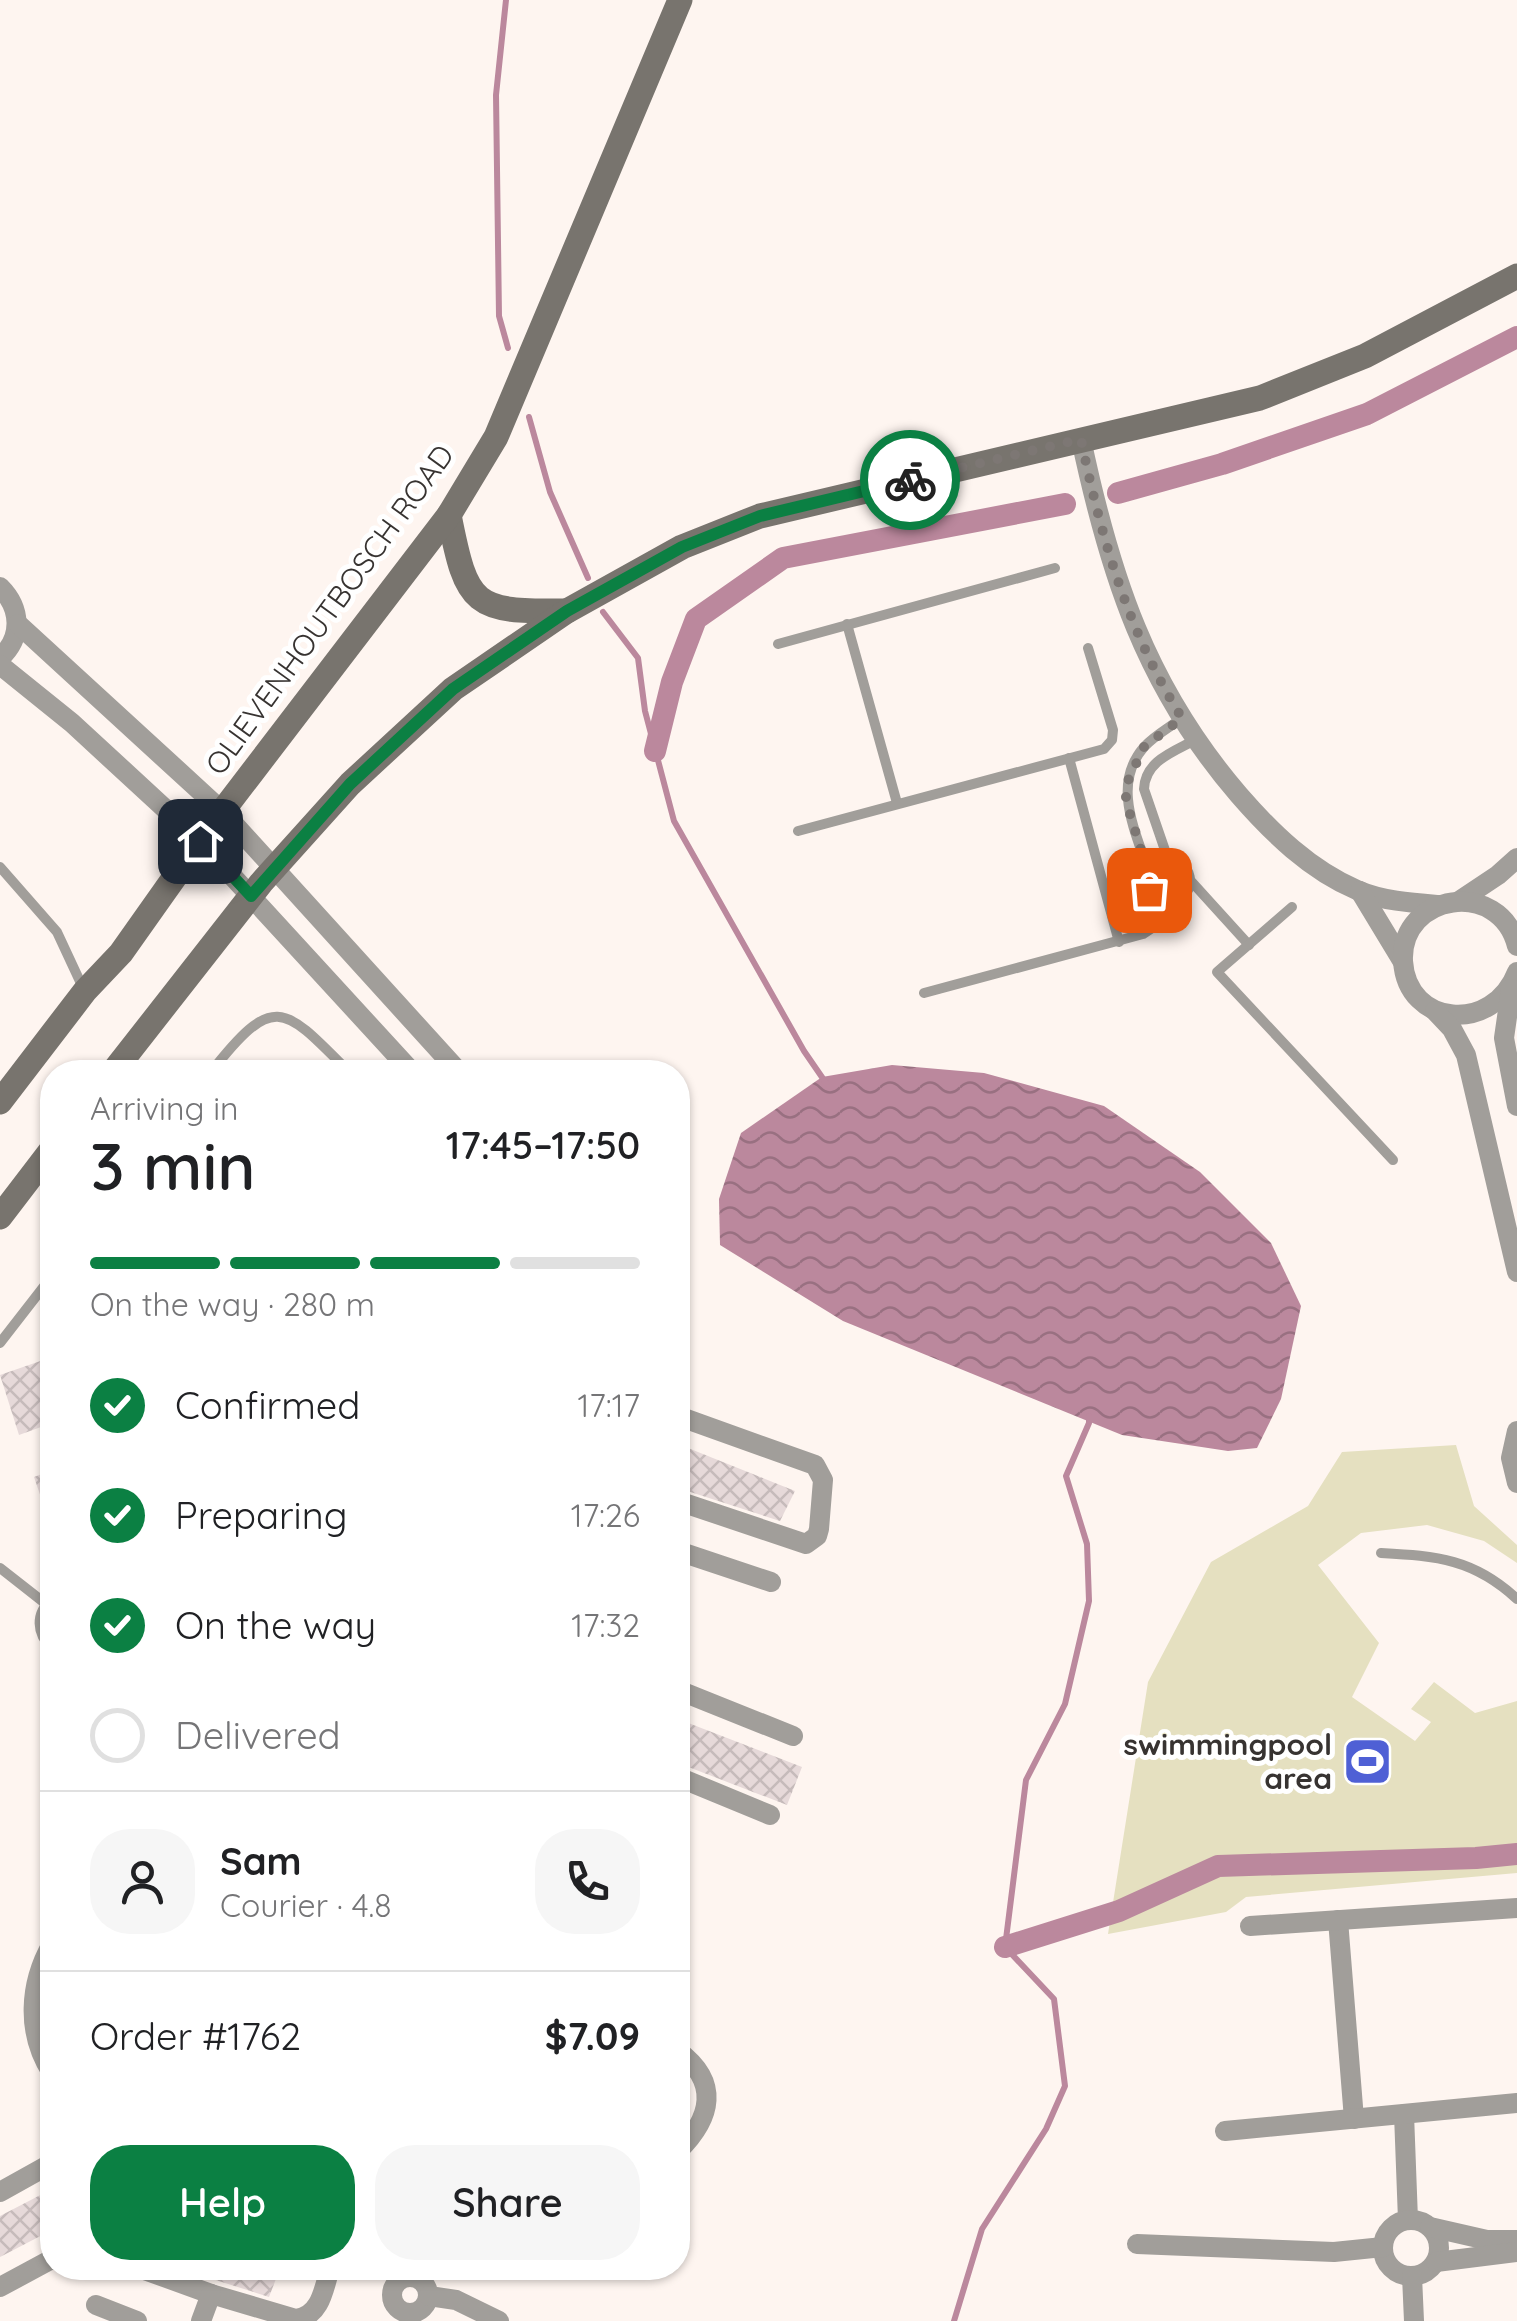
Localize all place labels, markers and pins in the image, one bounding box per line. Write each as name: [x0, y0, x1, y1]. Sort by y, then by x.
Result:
pin: [158, 799, 243, 884]
pin: [1107, 848, 1192, 933]
place label: swimmingpool area: [1124, 1725, 1332, 1797]
sports icon: swimmingpool area: [1341, 1736, 1393, 1788]

